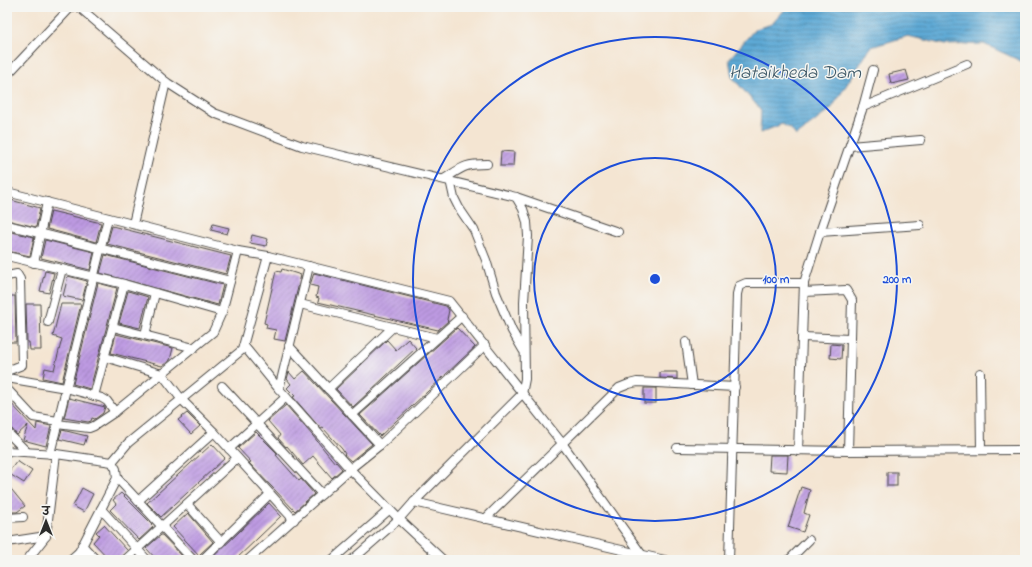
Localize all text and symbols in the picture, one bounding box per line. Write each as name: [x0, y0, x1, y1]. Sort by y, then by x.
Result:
water label: Hataikheda Dam: [729, 60, 861, 87]
text: 100 m: [763, 271, 790, 289]
text: 200 m: [882, 271, 912, 289]
centre of rings: [648, 272, 662, 286]
north arrow: [26, 501, 66, 541]
text: उ: [41, 504, 51, 520]

